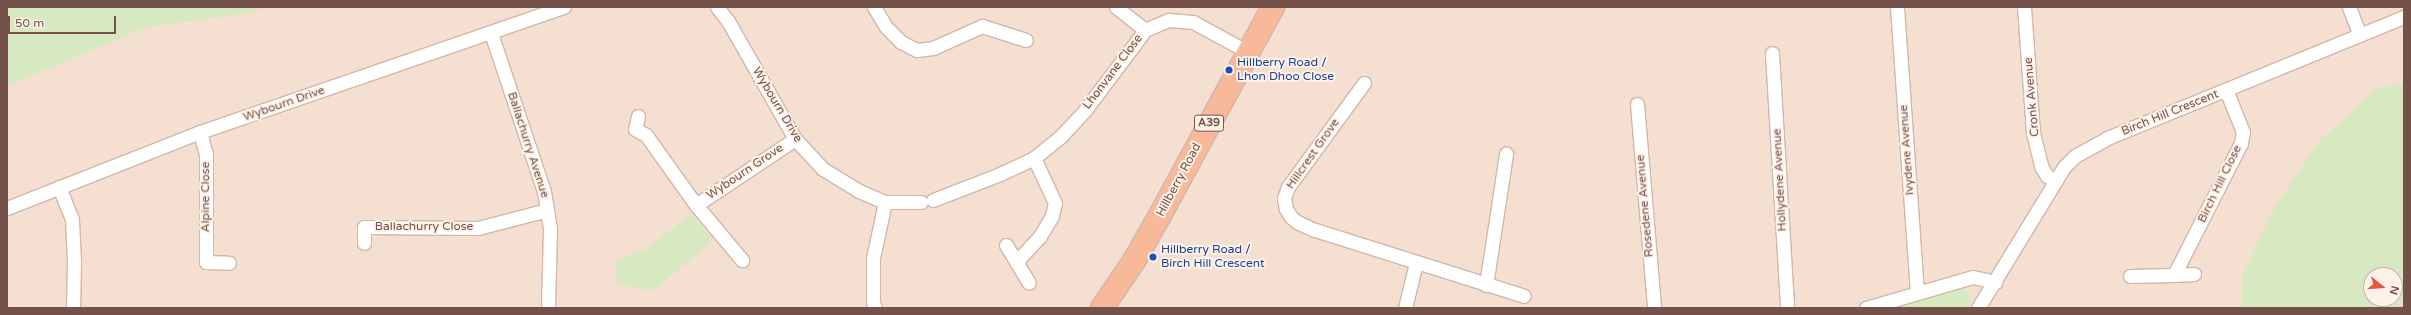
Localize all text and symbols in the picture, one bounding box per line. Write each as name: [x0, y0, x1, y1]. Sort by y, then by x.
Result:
scale bar: [10, 8, 118, 34]
text: 50 m: [15, 16, 44, 30]
street label: Lhonvane Close: [1080, 32, 1146, 112]
place label: Hillberry Road / Lhon Dhoo Close: [1237, 56, 1334, 84]
street label: Cronk Avenue: [2021, 57, 2043, 137]
street label: Wybourn Drive: [749, 65, 805, 145]
marker: Hillberry Road / Lhon Dhoo Close: [1224, 65, 1234, 75]
street label: Wybourn Drive: [241, 83, 327, 125]
street label: Birch Hill Crescent: [2119, 87, 2221, 139]
street label: Ballachurry Avenue: [504, 90, 552, 200]
street label: Ivydene Avenue: [1897, 104, 1917, 196]
road number: A39: [1193, 114, 1225, 132]
street label: Hillcrest Grove: [1283, 116, 1343, 192]
street label: Hollydene Avenue: [1770, 128, 1790, 232]
street label: Wybourn Grove: [704, 141, 786, 203]
street label: Hillberry Road: [1154, 141, 1204, 219]
street label: Birch Hill Close: [2195, 143, 2245, 225]
street label: Rosedene Avenue: [1633, 154, 1657, 258]
street label: Alpine Close: [199, 162, 213, 232]
street label: Ballachurry Close: [375, 220, 473, 234]
place label: Hillberry Road / Birch Hill Crescent: [1161, 243, 1265, 271]
marker: Hillberry Road / Birch Hill Crescent: [1148, 252, 1158, 262]
north arrow: [2363, 267, 2403, 307]
text: N: [2386, 284, 2402, 296]

